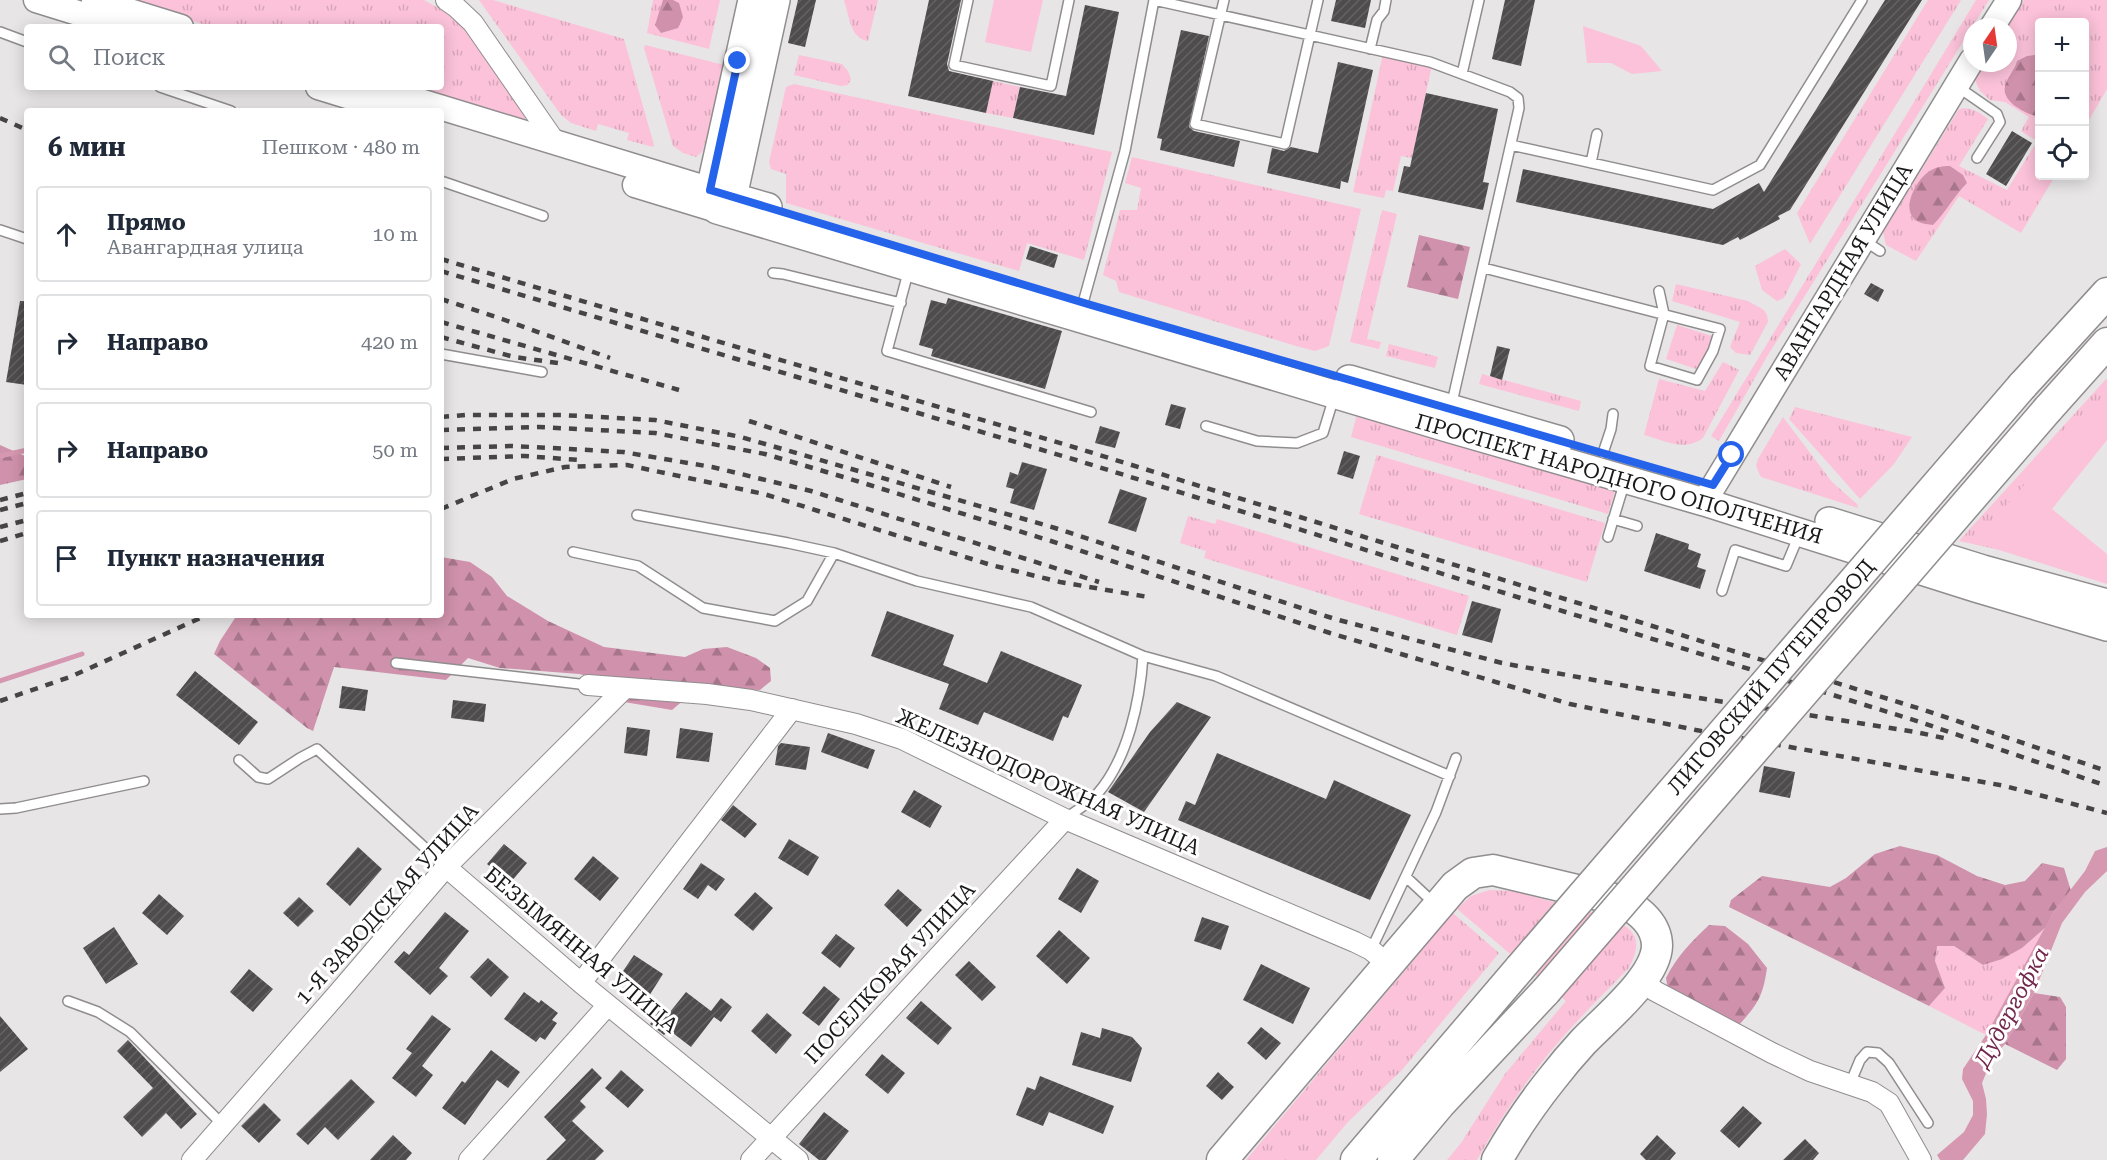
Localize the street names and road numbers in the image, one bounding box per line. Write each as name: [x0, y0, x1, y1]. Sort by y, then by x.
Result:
street label: АВАНГАРДНАЯ УЛИЦА: [1769, 159, 1917, 385]
street label: ПРОСПЕКТ НАРОДНОГО ОПОЛЧЕНИЯ: [1413, 409, 1825, 549]
street label: ЛИГОВСКИЙ ПУТЕПРОВОД: [1663, 555, 1880, 799]
street label: ЖЕЛЕЗНОДОРОЖНАЯ УЛИЦА: [892, 704, 1204, 860]
street label: 1-Я ЗАВОДСКАЯ УЛИЦА: [291, 799, 484, 1009]
street label: БЕЗЫМЯННАЯ УЛИЦА: [479, 862, 683, 1038]
street label: ПОСЕЛКОВАЯ УЛИЦА: [800, 877, 980, 1068]

